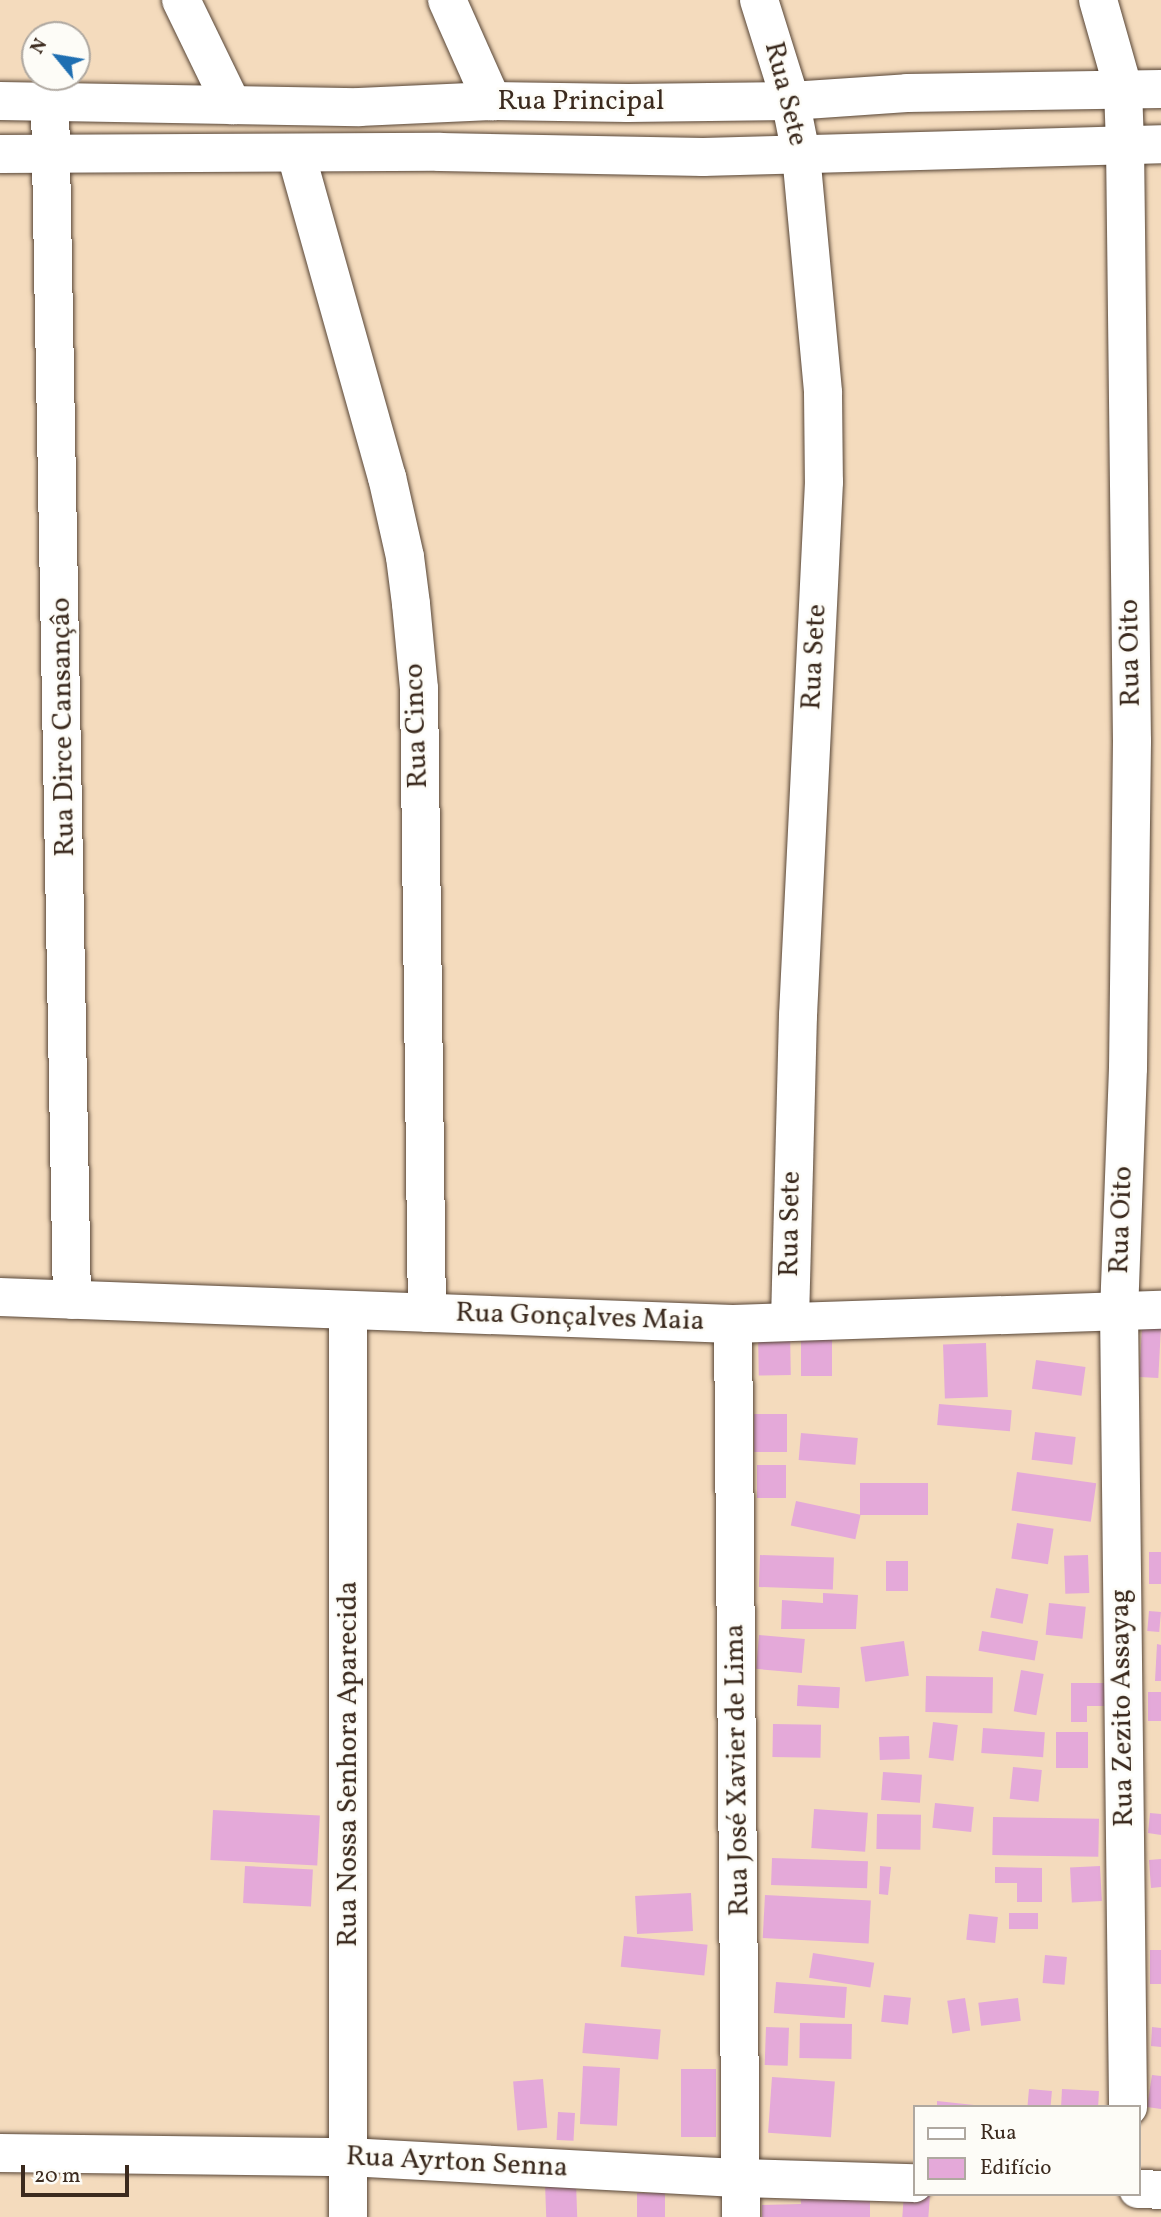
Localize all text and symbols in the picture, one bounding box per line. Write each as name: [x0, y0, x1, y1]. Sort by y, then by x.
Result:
north arrow: [21, 21, 91, 91]
text: N: [25, 34, 54, 59]
street label: Rua Sete: [756, 38, 814, 150]
street label: Rua Principal: [498, 85, 664, 119]
street label: Rua Dirce Cansançâo: [45, 597, 83, 857]
street label: Rua Oito: [1113, 599, 1149, 707]
street label: Rua Sete: [795, 603, 835, 711]
street label: Rua Cinco: [398, 663, 436, 789]
street label: Rua Oito: [1103, 1166, 1141, 1274]
street label: Rua Sete: [773, 1171, 809, 1277]
street label: Rua Gonçalves Maia: [455, 1297, 705, 1339]
street label: Rua Nossa Senhora Aparecida: [332, 1581, 366, 1947]
street label: Rua Zezito Assayag: [1104, 1589, 1142, 1827]
street label: Rua José Xavier de Lima: [719, 1623, 757, 1917]
legend: [912, 2105, 1140, 2196]
text: Rua: [980, 2119, 1017, 2148]
street label: Rua Ayrton Senna: [345, 2140, 569, 2186]
scale bar: [24, 2150, 133, 2194]
text: Edifício: [980, 2154, 1052, 2183]
text: 20 m: [34, 2162, 80, 2191]

